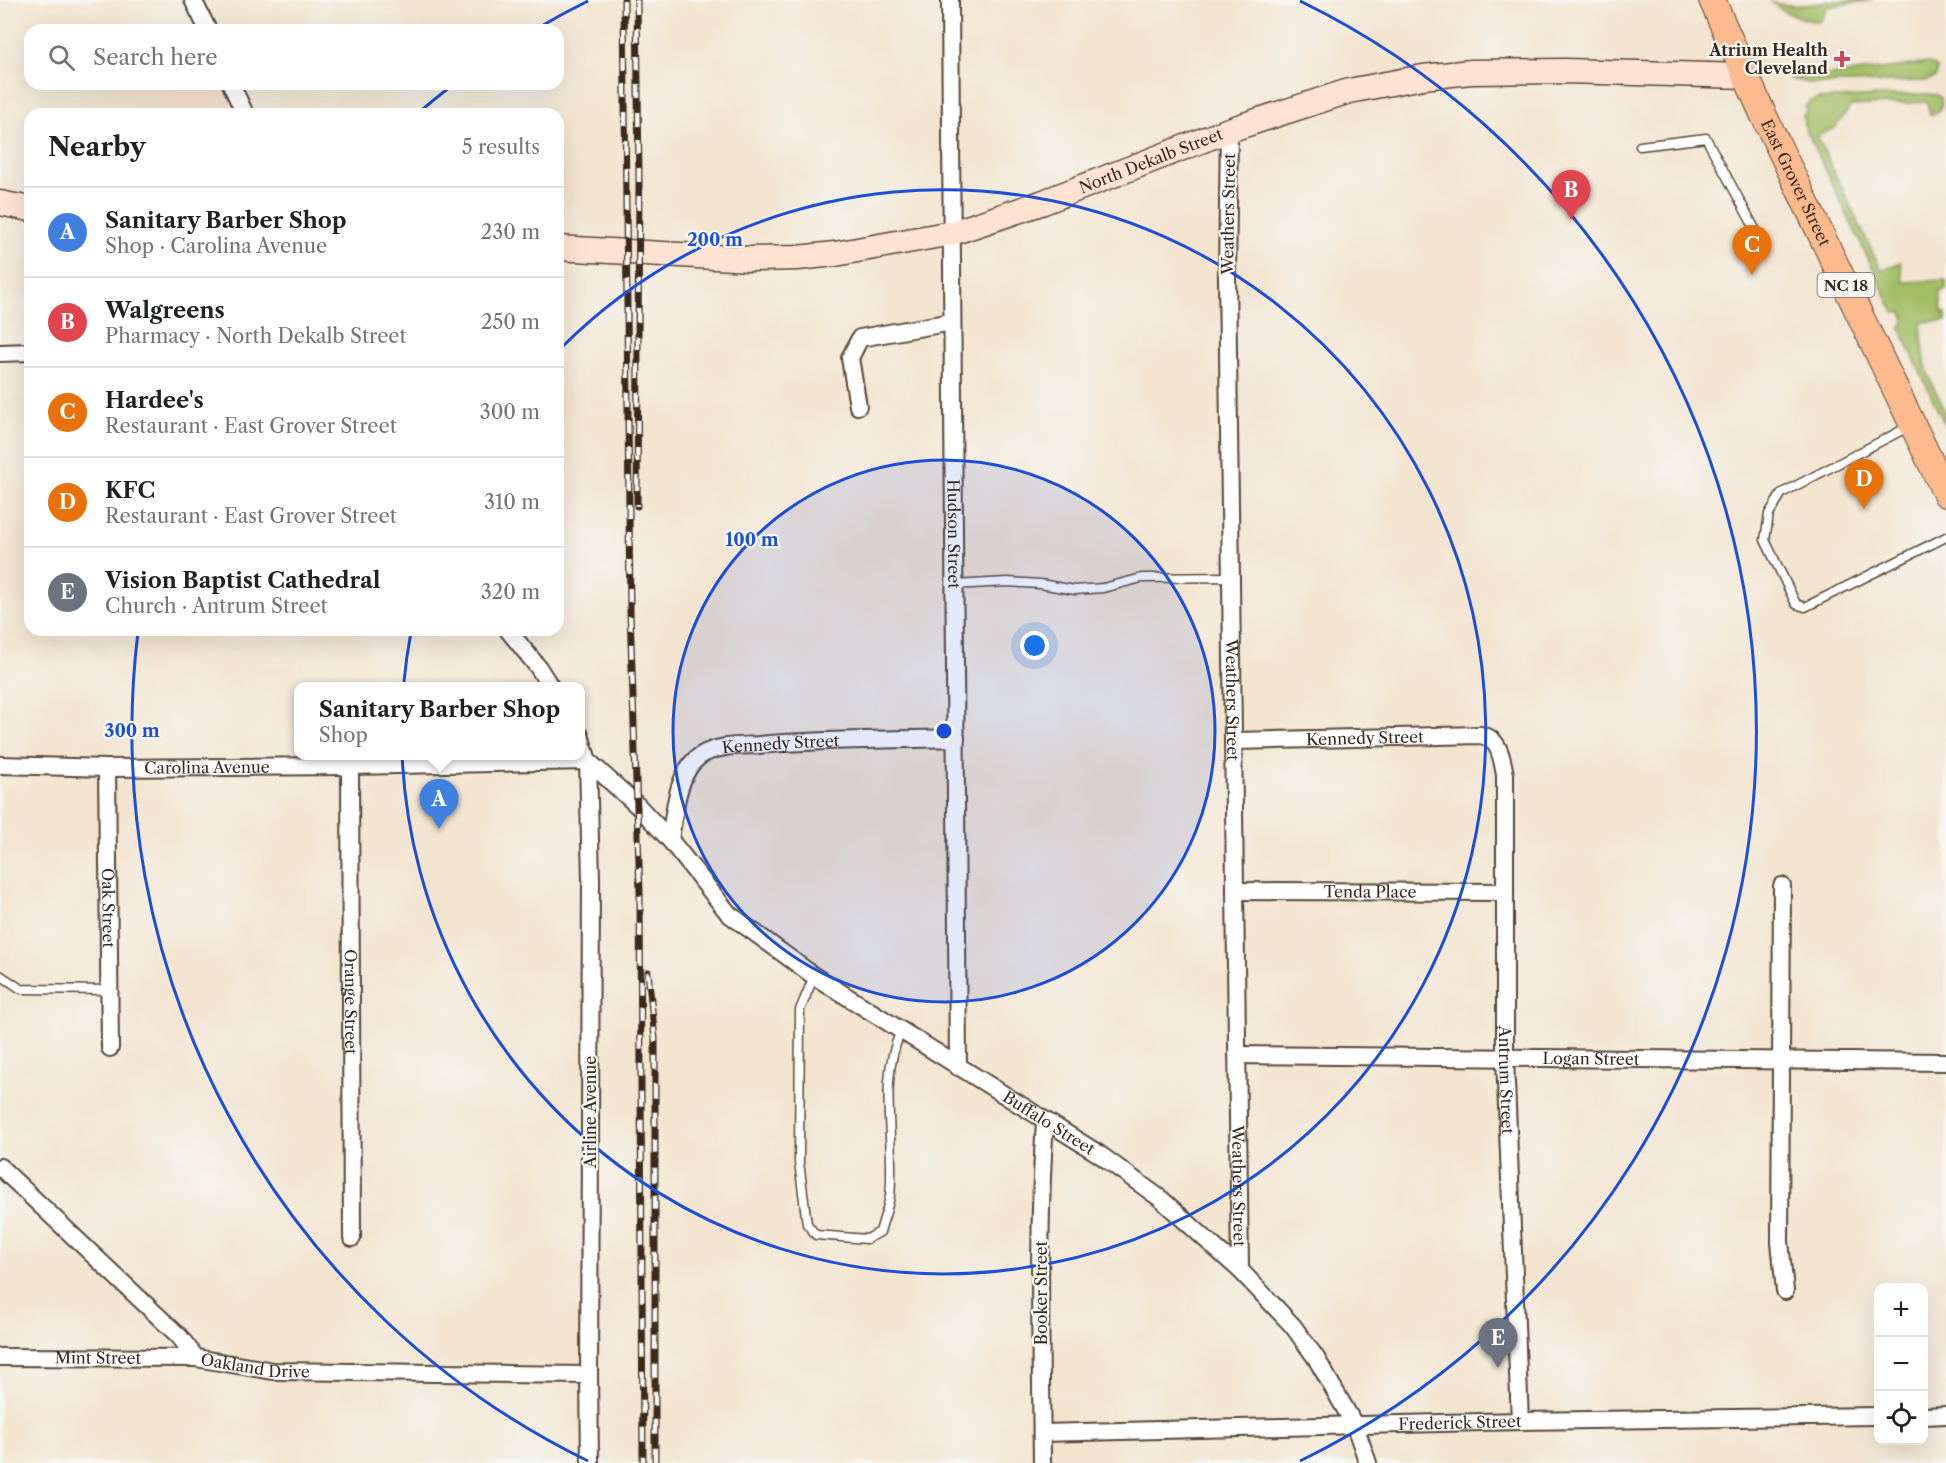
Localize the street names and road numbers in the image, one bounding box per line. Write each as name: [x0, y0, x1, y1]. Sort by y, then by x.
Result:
street label: East Grover Street: [1757, 116, 1835, 250]
street label: North Dekalb Street: [1076, 123, 1226, 197]
street label: Weathers Street: [1217, 153, 1239, 276]
road number: NC 18: [1818, 273, 1874, 297]
street label: Hudson Street: [944, 479, 964, 589]
street label: Weathers Street: [1222, 638, 1243, 761]
street label: Kennedy Street: [1306, 726, 1424, 749]
street label: Kennedy Street: [721, 730, 840, 757]
street label: Carolina Avenue: [144, 757, 270, 778]
street label: Oak Street: [98, 868, 119, 949]
street label: Tenda Place: [1324, 881, 1417, 902]
street label: Orange Street: [341, 949, 361, 1055]
street label: Antrum Street: [1495, 1025, 1518, 1135]
street label: Logan Street: [1542, 1048, 1640, 1069]
street label: Airline Avenue: [580, 1056, 600, 1169]
street label: Buffalo Street: [999, 1087, 1099, 1159]
street label: Weathers Street: [1228, 1124, 1250, 1247]
street label: Booker Street: [1031, 1240, 1051, 1345]
street label: Mint Street: [55, 1347, 142, 1368]
street label: Oakland Drive: [199, 1349, 310, 1381]
street label: Frederick Street: [1398, 1411, 1522, 1434]

